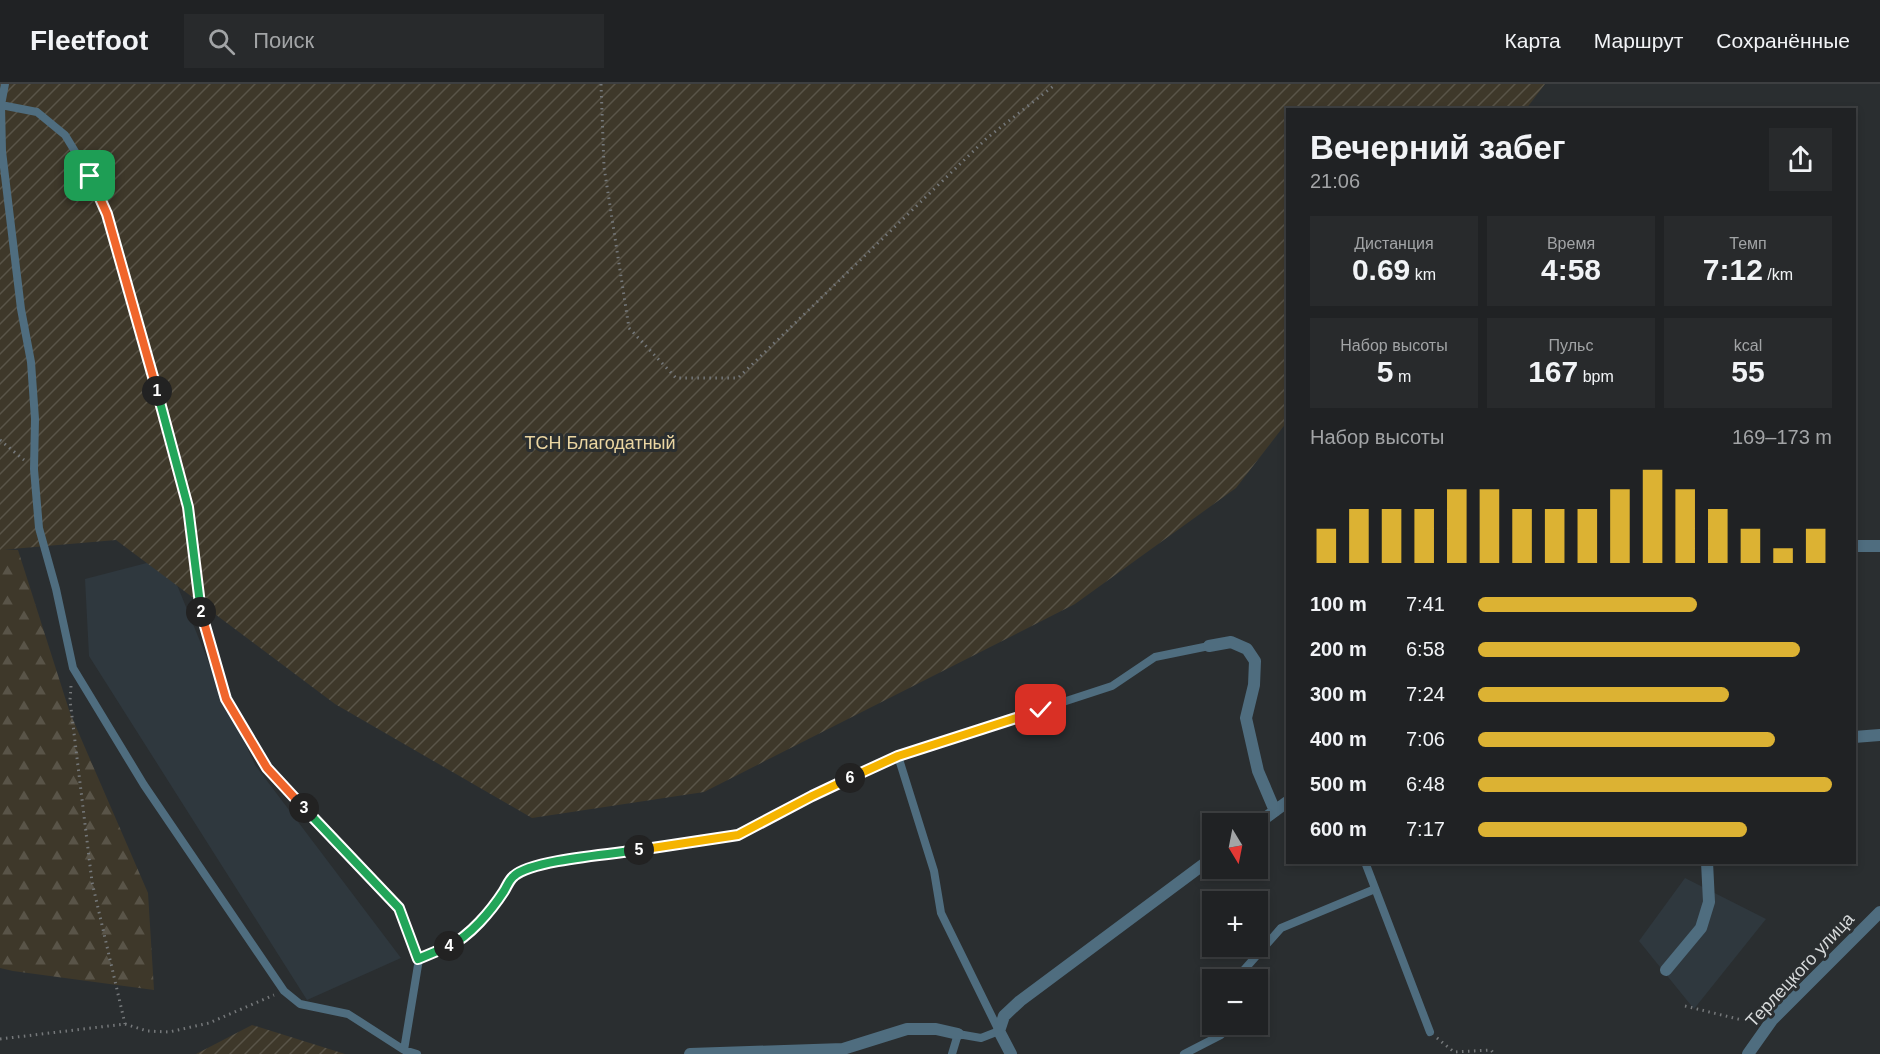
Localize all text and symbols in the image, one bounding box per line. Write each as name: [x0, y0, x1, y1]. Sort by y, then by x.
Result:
search box: [184, 14, 604, 68]
text: Fleetfoot: [30, 25, 148, 56]
icon: search: [205, 25, 238, 58]
text: Поиск: [253, 28, 314, 53]
text: Карта: [1505, 29, 1561, 52]
text: Маршрут: [1594, 29, 1683, 52]
text: Сохранённые: [1716, 29, 1850, 52]
button: share: [1769, 128, 1832, 191]
text: Вечерний забег: [1310, 129, 1566, 166]
pin: [64, 150, 115, 201]
icon: arrive: [73, 159, 106, 192]
text: 21:06: [1310, 170, 1360, 192]
text: Дистанция: [1354, 235, 1434, 252]
text: Время: [1547, 235, 1595, 252]
text: Темп: [1729, 235, 1767, 252]
text: 0.69: [1352, 253, 1410, 286]
text: 4:58: [1541, 253, 1601, 286]
text: 7:12: [1703, 253, 1763, 286]
text: km: [1410, 266, 1436, 283]
text: /km: [1763, 266, 1793, 283]
text: Набор высоты: [1340, 337, 1448, 354]
text: Пульс: [1549, 337, 1593, 354]
text: kcal: [1734, 337, 1762, 354]
text: 5: [1377, 355, 1393, 388]
text: 167: [1528, 355, 1578, 388]
text: 55: [1731, 355, 1765, 388]
text: m: [1393, 368, 1411, 385]
text: bpm: [1578, 368, 1614, 385]
pin: 1: [142, 376, 172, 406]
text: 1: [153, 382, 161, 399]
text: Набор высоты: [1310, 426, 1444, 448]
text: 169–173 m: [1732, 426, 1832, 448]
park label: ТСН Благодатный: [524, 433, 676, 453]
text: 100 m: [1310, 593, 1367, 615]
text: 7:41: [1406, 593, 1445, 615]
pin: 2: [186, 597, 216, 627]
text: 2: [197, 603, 205, 620]
text: 200 m: [1310, 638, 1367, 660]
text: 6:58: [1406, 638, 1445, 660]
text: 300 m: [1310, 683, 1367, 705]
text: 7:24: [1406, 683, 1445, 705]
pin: [1015, 684, 1066, 735]
icon: check: [1024, 693, 1057, 726]
text: 400 m: [1310, 728, 1367, 750]
text: 7:06: [1406, 728, 1445, 750]
pin: 6: [835, 763, 865, 793]
text: 6: [846, 769, 854, 786]
text: 500 m: [1310, 773, 1367, 795]
text: 6:48: [1406, 773, 1445, 795]
pin: 3: [289, 793, 319, 823]
text: 3: [300, 799, 308, 816]
north arrow: [1202, 813, 1268, 879]
map controls: [1202, 813, 1268, 1035]
text: 600 m: [1310, 818, 1367, 840]
text: 7:17: [1406, 818, 1445, 840]
pin: 5: [624, 835, 654, 865]
text: 5: [635, 841, 643, 858]
button: +: [1202, 891, 1268, 957]
street label: Терлецкого улица: [1742, 908, 1859, 1031]
pin: 4: [434, 931, 464, 961]
text: 4: [445, 937, 453, 954]
button: −: [1202, 969, 1268, 1035]

